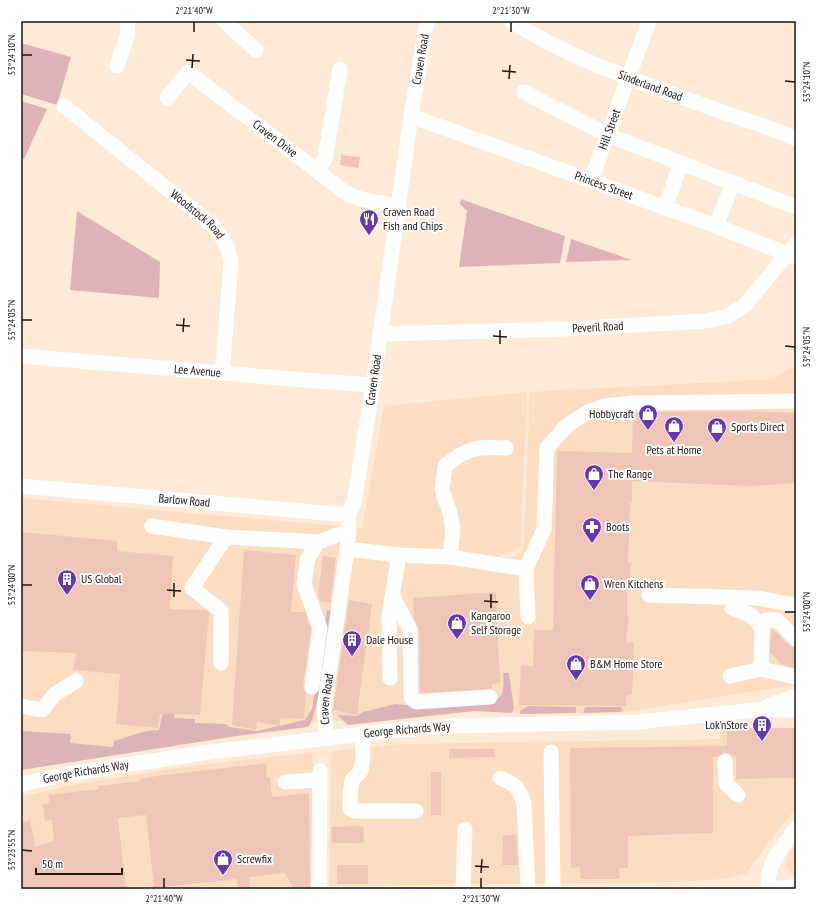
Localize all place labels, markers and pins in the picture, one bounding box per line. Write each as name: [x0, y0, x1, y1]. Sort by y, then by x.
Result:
place label: Craven Road Fish and Chips: [383, 204, 443, 233]
restaurant icon: Craven Road Fish and Chips: [358, 208, 380, 236]
shop icon: Hobbycraft: [637, 403, 659, 431]
place label: Hobbycraft: [589, 406, 635, 421]
shop icon: Pets at Home: [663, 415, 685, 443]
shop icon: Sports Direct: [706, 416, 728, 444]
place label: Sports Direct: [731, 419, 785, 434]
place label: Pets at Home: [647, 442, 702, 457]
shop icon: The Range: [583, 463, 605, 491]
place label: The Range: [608, 466, 652, 481]
pharmacy icon: Boots: [581, 516, 603, 544]
place label: Boots: [606, 519, 629, 534]
building icon: US Global: [56, 568, 78, 596]
place label: US Global: [81, 571, 122, 586]
shop icon: Wren Kitchens: [579, 573, 601, 601]
place label: Wren Kitchens: [604, 576, 663, 591]
place label: Kangaroo Self Storage: [471, 608, 521, 637]
shop icon: Kangaroo Self Storage: [446, 612, 468, 640]
building icon: Dale House: [341, 629, 363, 657]
place label: Dale House: [366, 632, 413, 647]
shop icon: B&M Home Store: [565, 653, 587, 681]
place label: B&M Home Store: [590, 656, 662, 671]
building icon: Lok’nStore: [751, 714, 773, 742]
place label: Lok’nStore: [705, 717, 748, 732]
shop icon: Screwfix: [212, 848, 234, 876]
place label: Screwfix: [237, 851, 272, 866]

